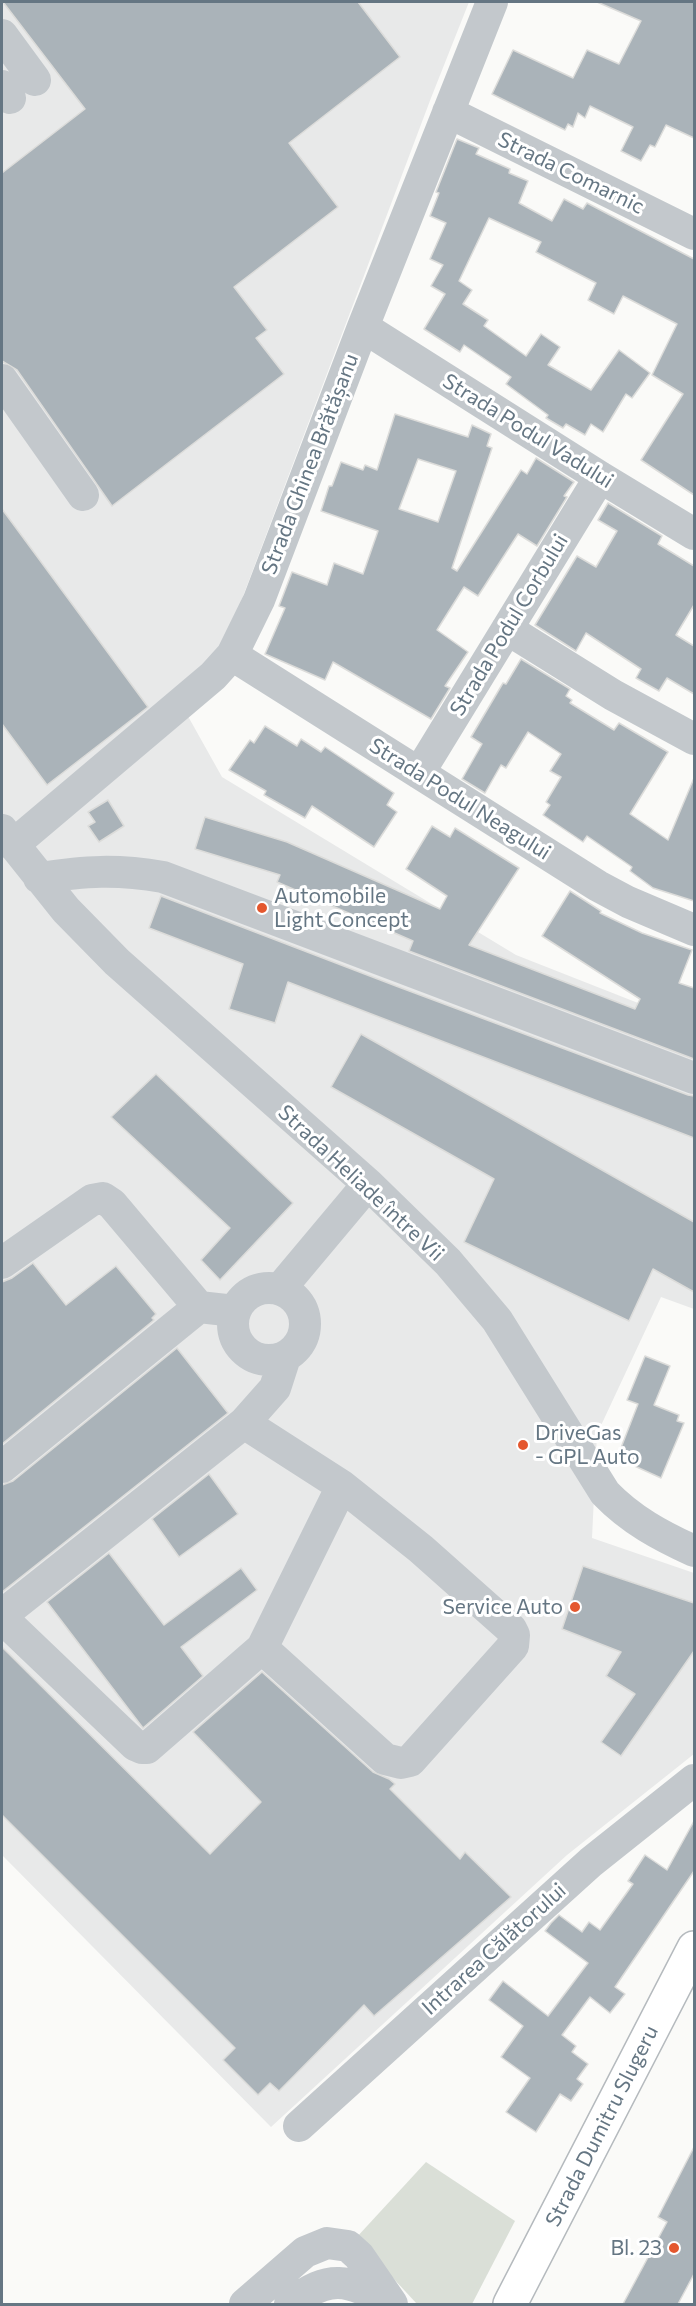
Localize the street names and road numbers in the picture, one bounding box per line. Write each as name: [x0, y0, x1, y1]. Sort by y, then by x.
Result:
street label: Strada Comarnic: [494, 127, 648, 219]
street label: Strada Ghinea Brătășanu: [256, 350, 364, 578]
street label: Strada Podul Vadului: [438, 368, 618, 494]
street label: Strada Podul Corbului: [445, 530, 573, 720]
street label: Strada Podul Neagului: [365, 733, 555, 865]
street label: Strada Heliade între Vii: [273, 1100, 449, 1266]
street label: Intrarea Călătorului: [417, 1878, 571, 2020]
street label: Strada Dumitru Slugeru: [540, 2021, 664, 2231]

